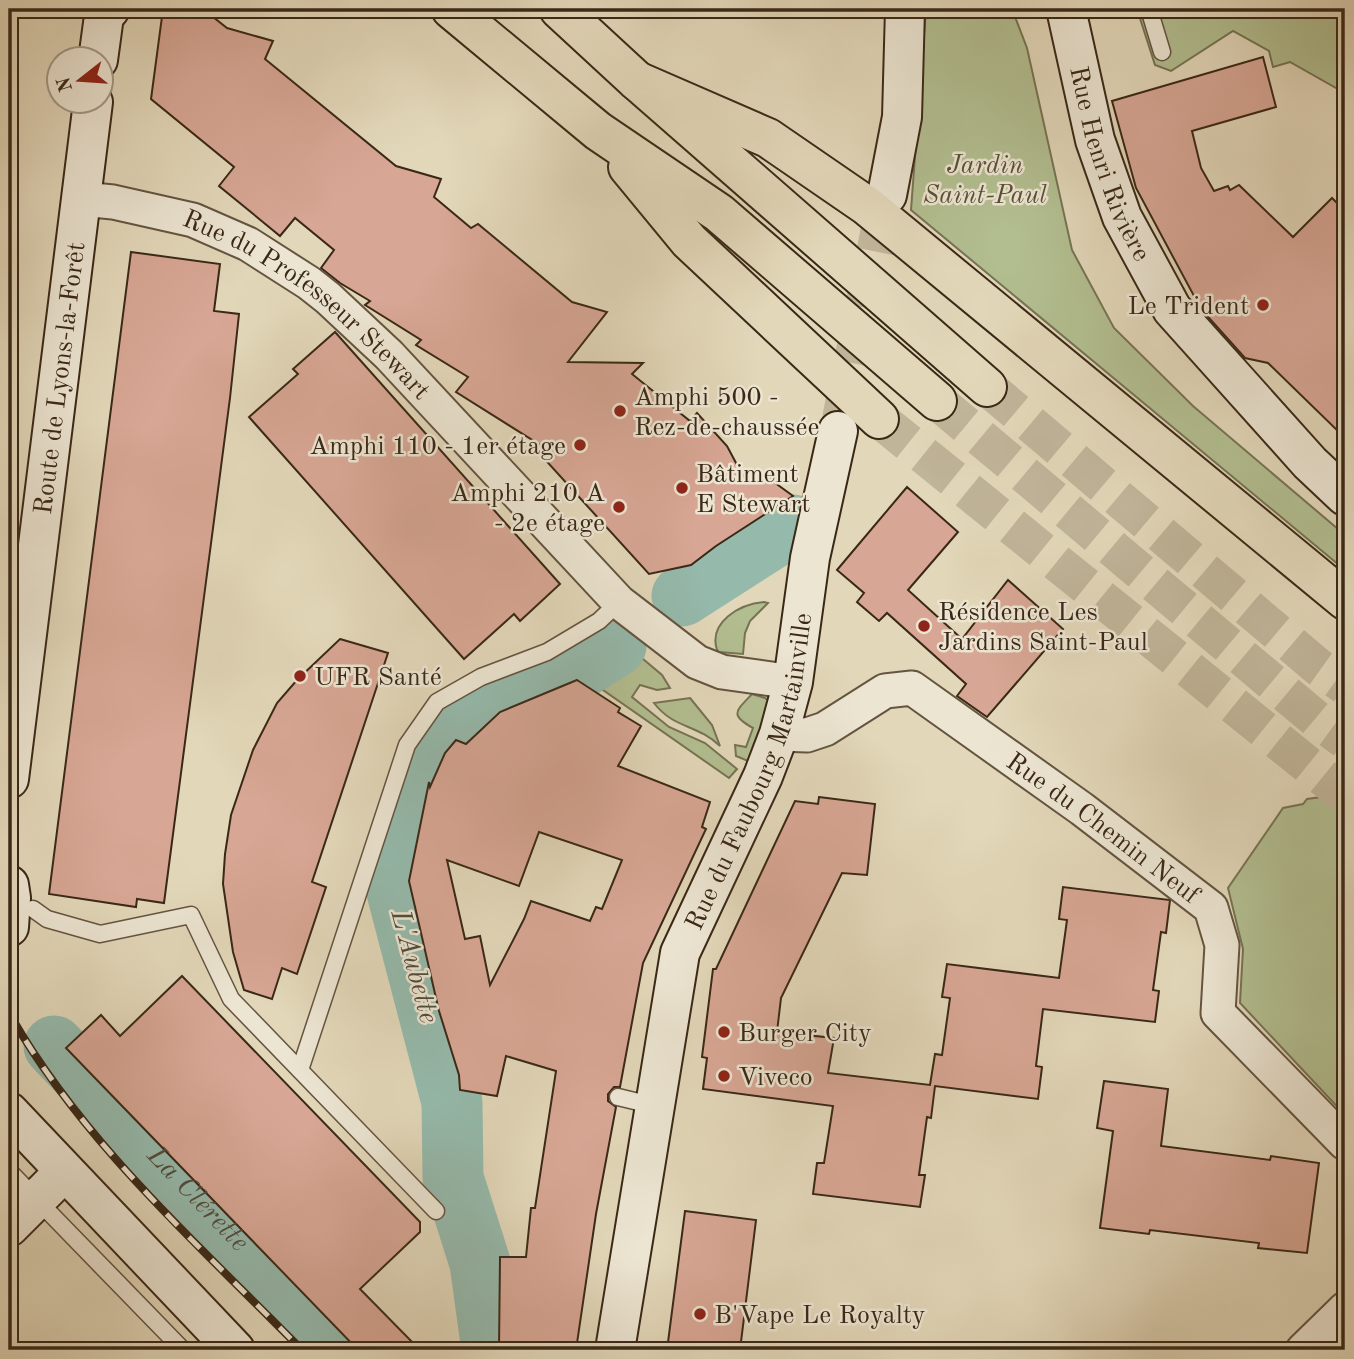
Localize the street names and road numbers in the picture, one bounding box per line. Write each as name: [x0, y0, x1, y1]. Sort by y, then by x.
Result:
street label: Rue Henri Rivière: [1064, 64, 1154, 266]
street label: Rue du Professeur Stewart: [179, 206, 434, 405]
street label: Route de Lyons-la-Forêt: [31, 241, 91, 516]
street label: Rue du Faubourg Martainville: [682, 611, 817, 935]
street label: Rue du Chemin Neuf: [1001, 749, 1205, 910]

